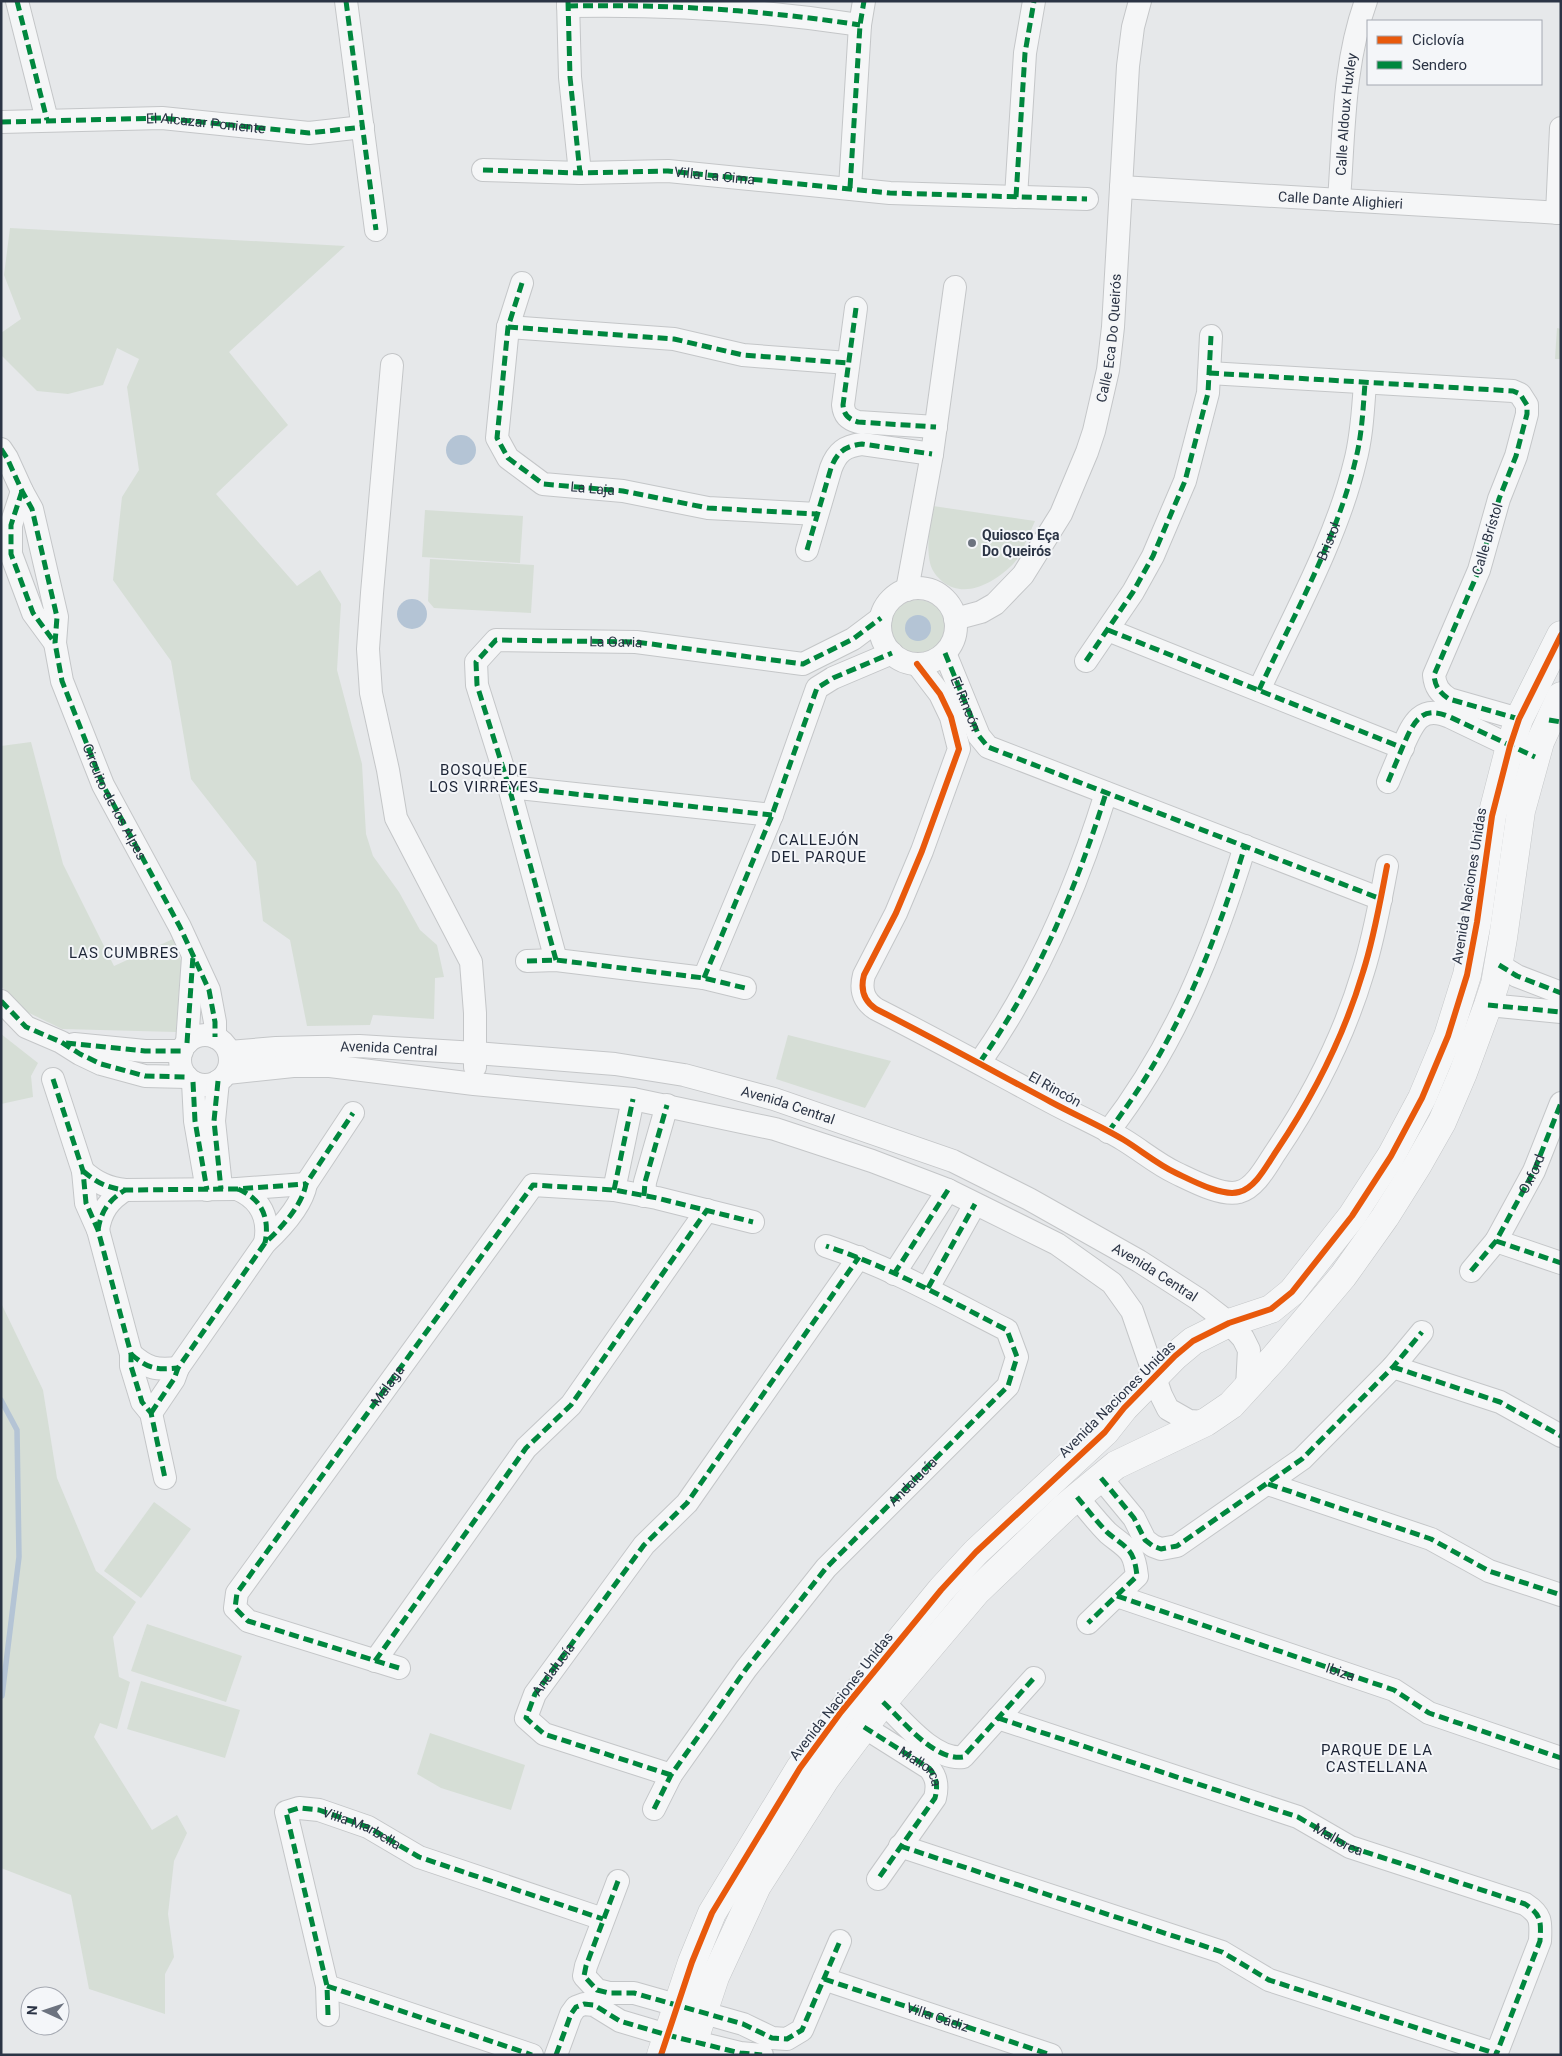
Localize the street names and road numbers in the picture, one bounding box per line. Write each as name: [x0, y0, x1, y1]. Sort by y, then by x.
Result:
street label: Calle Aldoux Huxley: [1333, 51, 1360, 176]
street label: El Alcazar Poniente: [146, 110, 266, 137]
street label: Villa La Cima: [673, 164, 756, 188]
street label: Calle Dante Alighieri: [1278, 188, 1404, 212]
street label: Calle Eca Do Queirós: [1093, 273, 1124, 404]
street label: La Laja: [570, 478, 616, 498]
street label: Calle Brístol: [1468, 501, 1506, 577]
street label: Bristol: [1313, 520, 1343, 563]
street label: La Gavia: [589, 633, 644, 651]
street label: El Rincón: [948, 674, 984, 734]
street label: Circuito de los Alpes: [79, 741, 150, 862]
street label: Avenida Naciones Unidas: [1449, 807, 1489, 965]
street label: Avenida Central: [340, 1038, 438, 1059]
street label: El Rincón: [1026, 1068, 1084, 1110]
street label: Avenida Central: [739, 1083, 837, 1127]
street label: Oxford: [1515, 1152, 1548, 1197]
street label: Avenida Central: [1110, 1240, 1201, 1305]
street label: Avenida Naciones Unidas: [1055, 1337, 1179, 1461]
street label: Málaga: [367, 1362, 408, 1409]
street label: Andalucía: [885, 1454, 940, 1509]
street label: Avenida Naciones Unidas: [786, 1629, 896, 1763]
street label: Andalucía: [528, 1639, 578, 1699]
street label: Ibiza: [1324, 1659, 1357, 1684]
street label: Mallorca: [896, 1743, 945, 1788]
street label: Villa Marbella: [320, 1804, 404, 1853]
street label: Mallorca: [1310, 1820, 1365, 1859]
street label: Villa Cádiz: [904, 1999, 971, 2035]

